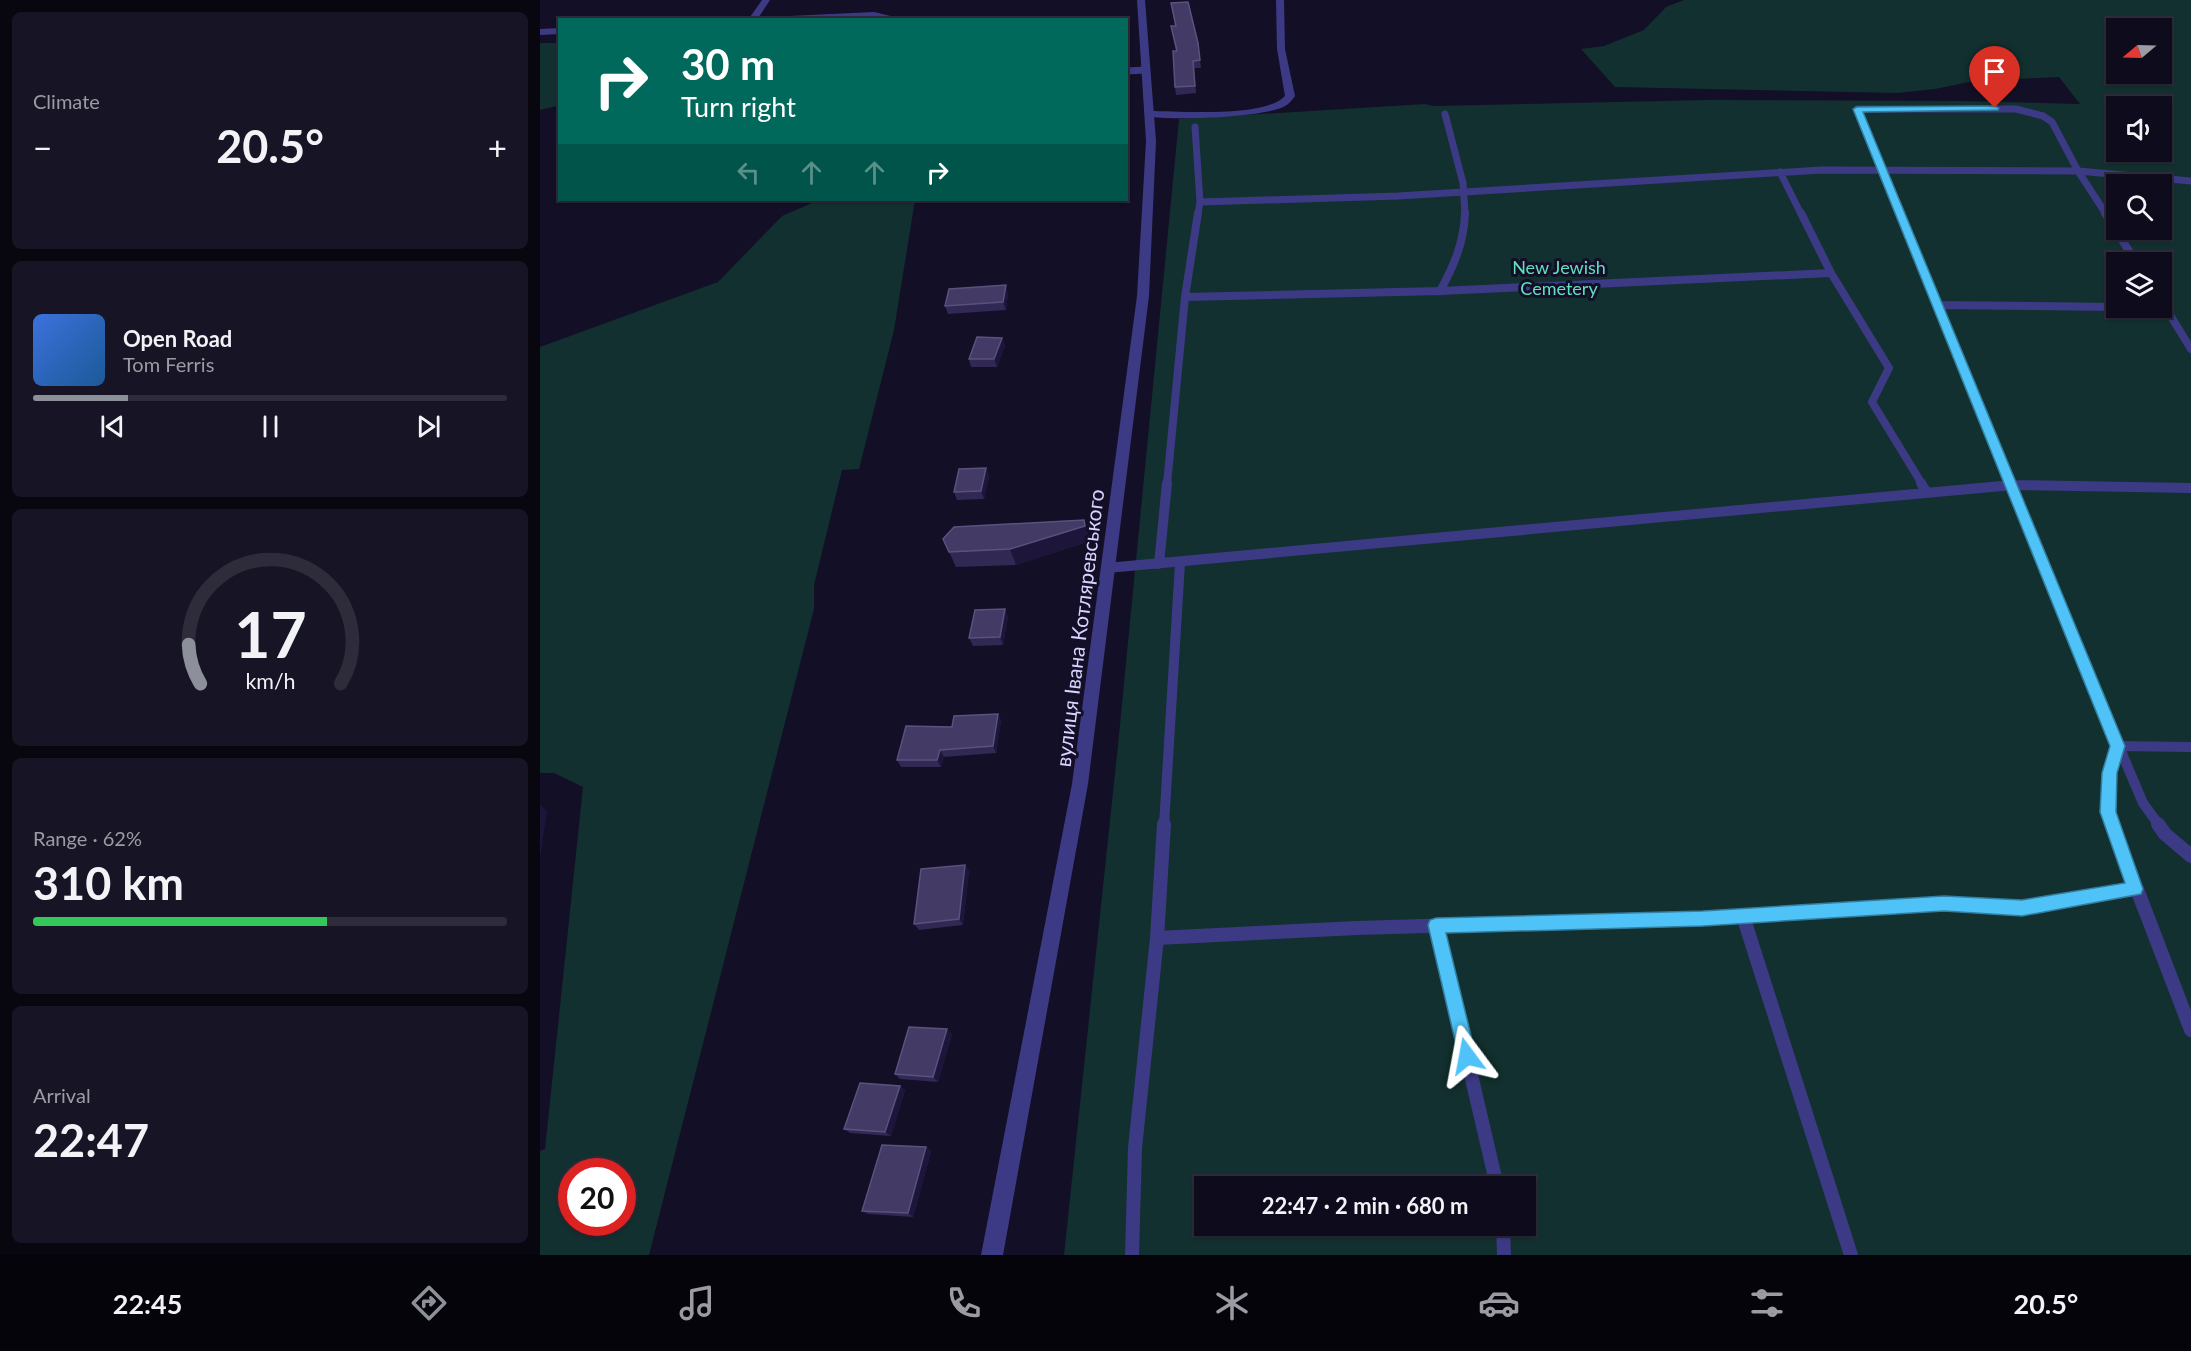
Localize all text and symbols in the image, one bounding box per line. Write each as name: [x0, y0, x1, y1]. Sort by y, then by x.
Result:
north arrow: [2106, 18, 2172, 84]
map controls: [2106, 18, 2172, 318]
text: 30 m: [681, 39, 775, 89]
icon: right: [582, 42, 660, 120]
pin: [1969, 46, 2020, 108]
icon: arrive: [1978, 55, 2011, 88]
text: Climate: [33, 89, 100, 113]
text: Turn right: [681, 90, 796, 123]
button: sound: [2106, 96, 2172, 162]
text: 20.5°: [216, 119, 324, 173]
text: −: [33, 127, 52, 167]
text: +: [488, 127, 507, 167]
icon: left: [732, 156, 765, 189]
icon: ahead: [795, 156, 828, 189]
icon: ahead: [858, 156, 891, 189]
icon: right: [921, 156, 954, 189]
button: search: [2106, 174, 2172, 240]
button: layers: [2106, 252, 2172, 318]
park label: New Jewish Cemetery: [1512, 256, 1606, 299]
text: Open Road: [123, 325, 232, 352]
text: Tom Ferris: [123, 352, 214, 376]
icon: previous: [96, 410, 129, 443]
icon: pause: [254, 410, 287, 443]
icon: next: [412, 410, 445, 443]
street label: вулиця Івана Котляревського: [1050, 488, 1108, 768]
text: 17: [234, 597, 306, 672]
text: km/h: [245, 669, 295, 695]
text: Range · 62%: [33, 826, 142, 850]
text: 310 km: [33, 856, 184, 910]
position arrow: [1435, 1024, 1499, 1088]
text: Arrival: [33, 1083, 91, 1107]
text: 22:47: [33, 1113, 149, 1167]
speed limit sign: 20: [558, 1158, 636, 1236]
text: 22:47 · 2 min · 680 m: [1262, 1192, 1468, 1219]
icon: directions: [408, 1282, 450, 1324]
icon: music: [676, 1282, 718, 1324]
icon: phone: [943, 1282, 985, 1324]
icon: climate: [1211, 1282, 1253, 1324]
icon: car: [1478, 1282, 1520, 1324]
icon: filters: [1746, 1282, 1788, 1324]
text: 22:45: [113, 1287, 182, 1320]
text: 20.5°: [2014, 1287, 2078, 1320]

